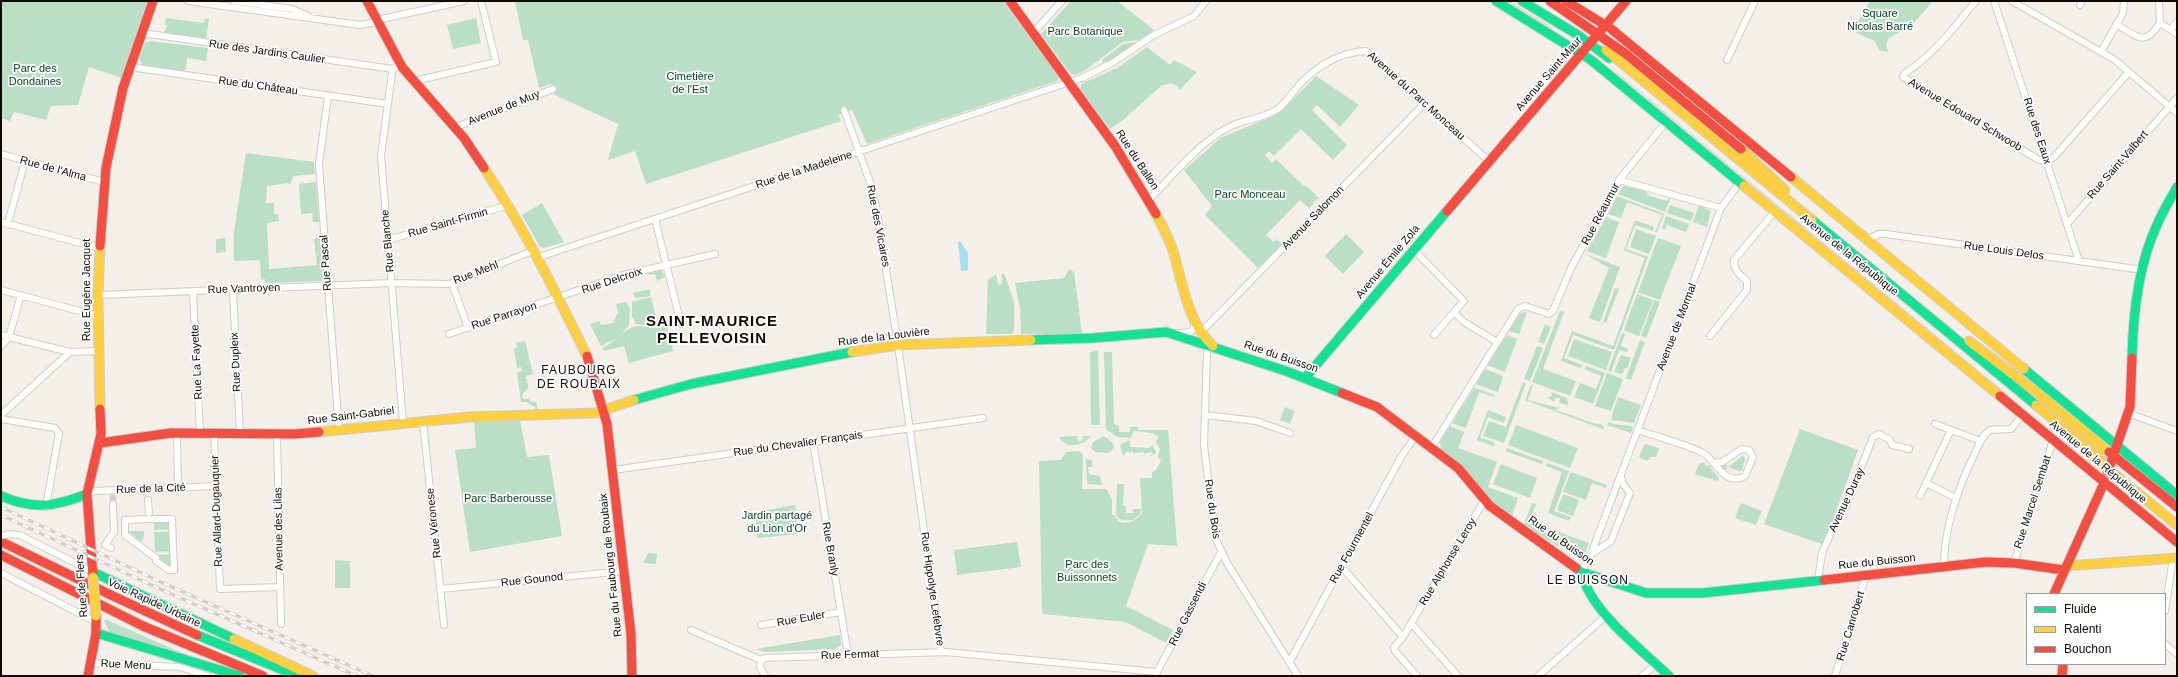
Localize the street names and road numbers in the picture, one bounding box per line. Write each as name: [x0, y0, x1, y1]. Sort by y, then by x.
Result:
street label: Avenue Saint-Maur: [1513, 34, 1585, 114]
street label: Rue des Jardins Caulier: [208, 37, 326, 67]
street label: Avenue du Parc Monceau: [1365, 49, 1467, 143]
street label: Rue du Château: [217, 74, 299, 98]
street label: Avenue Edouard Schwoob: [1906, 76, 2024, 154]
street label: Avenue de Muy: [466, 88, 542, 128]
street label: Rue des Eaux: [2020, 96, 2054, 166]
street label: Rue du Ballon: [1113, 127, 1161, 193]
street label: Rue Saint-Valbert: [2085, 128, 2151, 202]
street label: Rue de la Madeleine: [754, 148, 854, 192]
street label: Rue de l'Alma: [18, 154, 88, 184]
street label: Rue Réaumur: [1579, 181, 1623, 247]
street label: Avenue Salomon: [1279, 183, 1347, 253]
street label: Rue des Vicaires: [864, 184, 892, 268]
street label: Rue Saint-Firmin: [407, 205, 489, 241]
street label: Rue Blanche: [379, 209, 397, 273]
street label: Avenue de la République: [1797, 211, 1901, 299]
street label: Avenue Émile Zola: [1353, 222, 1423, 302]
street label: Rue Pascal: [317, 234, 335, 292]
street label: Rue Eugène Jacquet: [80, 239, 94, 341]
street label: Rue Louis Delos: [1963, 239, 2045, 263]
street label: Rue Mehl: [452, 258, 500, 288]
street label: Rue Delcroix: [580, 265, 644, 297]
street label: Rue Vantroyen: [208, 281, 280, 297]
street label: Avenue de Mormal: [1654, 282, 1700, 372]
street label: Rue Parrayon: [470, 299, 538, 333]
street label: Rue La Fayette: [188, 324, 206, 400]
street label: Rue de la Louvière: [837, 325, 931, 349]
street label: Rue Dupleix: [228, 332, 244, 392]
street label: Rue du Buisson: [1242, 338, 1320, 376]
street label: Rue Saint-Gabriel: [307, 404, 395, 428]
street label: Avenue de la République: [2047, 417, 2149, 507]
street label: Rue du Chevalier Français: [733, 428, 863, 460]
street label: Rue Marcel Sembat: [2012, 454, 2054, 550]
street label: Rue Allard-Dugauquier: [208, 455, 226, 567]
street label: Avenue Duray: [1826, 466, 1868, 534]
street label: Rue du Bois: [1201, 478, 1223, 540]
street label: Rue de la Cité: [116, 481, 186, 497]
street label: Avenue des Lilas: [272, 487, 286, 571]
street label: Rue Véronese: [424, 487, 444, 559]
street label: Rue du Faubourg de Roubaix: [597, 493, 625, 637]
street label: Rue Fourmentel: [1327, 510, 1377, 586]
street label: Rue du Buisson: [1525, 513, 1597, 569]
street label: Rue Alphonse Leroy: [1417, 516, 1479, 608]
street label: Rue Branly: [819, 521, 841, 577]
street label: Rue Hippolyte Lefebvre: [917, 531, 947, 647]
street label: Rue du Buisson: [1838, 551, 1916, 573]
street label: Rue de Flers: [73, 554, 91, 618]
street label: Rue Gounod: [500, 570, 564, 590]
street label: Voie Rapide Urbaine: [105, 576, 203, 630]
street label: Rue Gassendi: [1166, 580, 1210, 648]
street label: Rue Canrobert: [1834, 590, 1868, 662]
street label: Rue Euler: [776, 608, 826, 630]
street label: Rue Fermat: [821, 647, 879, 663]
street label: Rue Menu: [100, 657, 152, 673]

